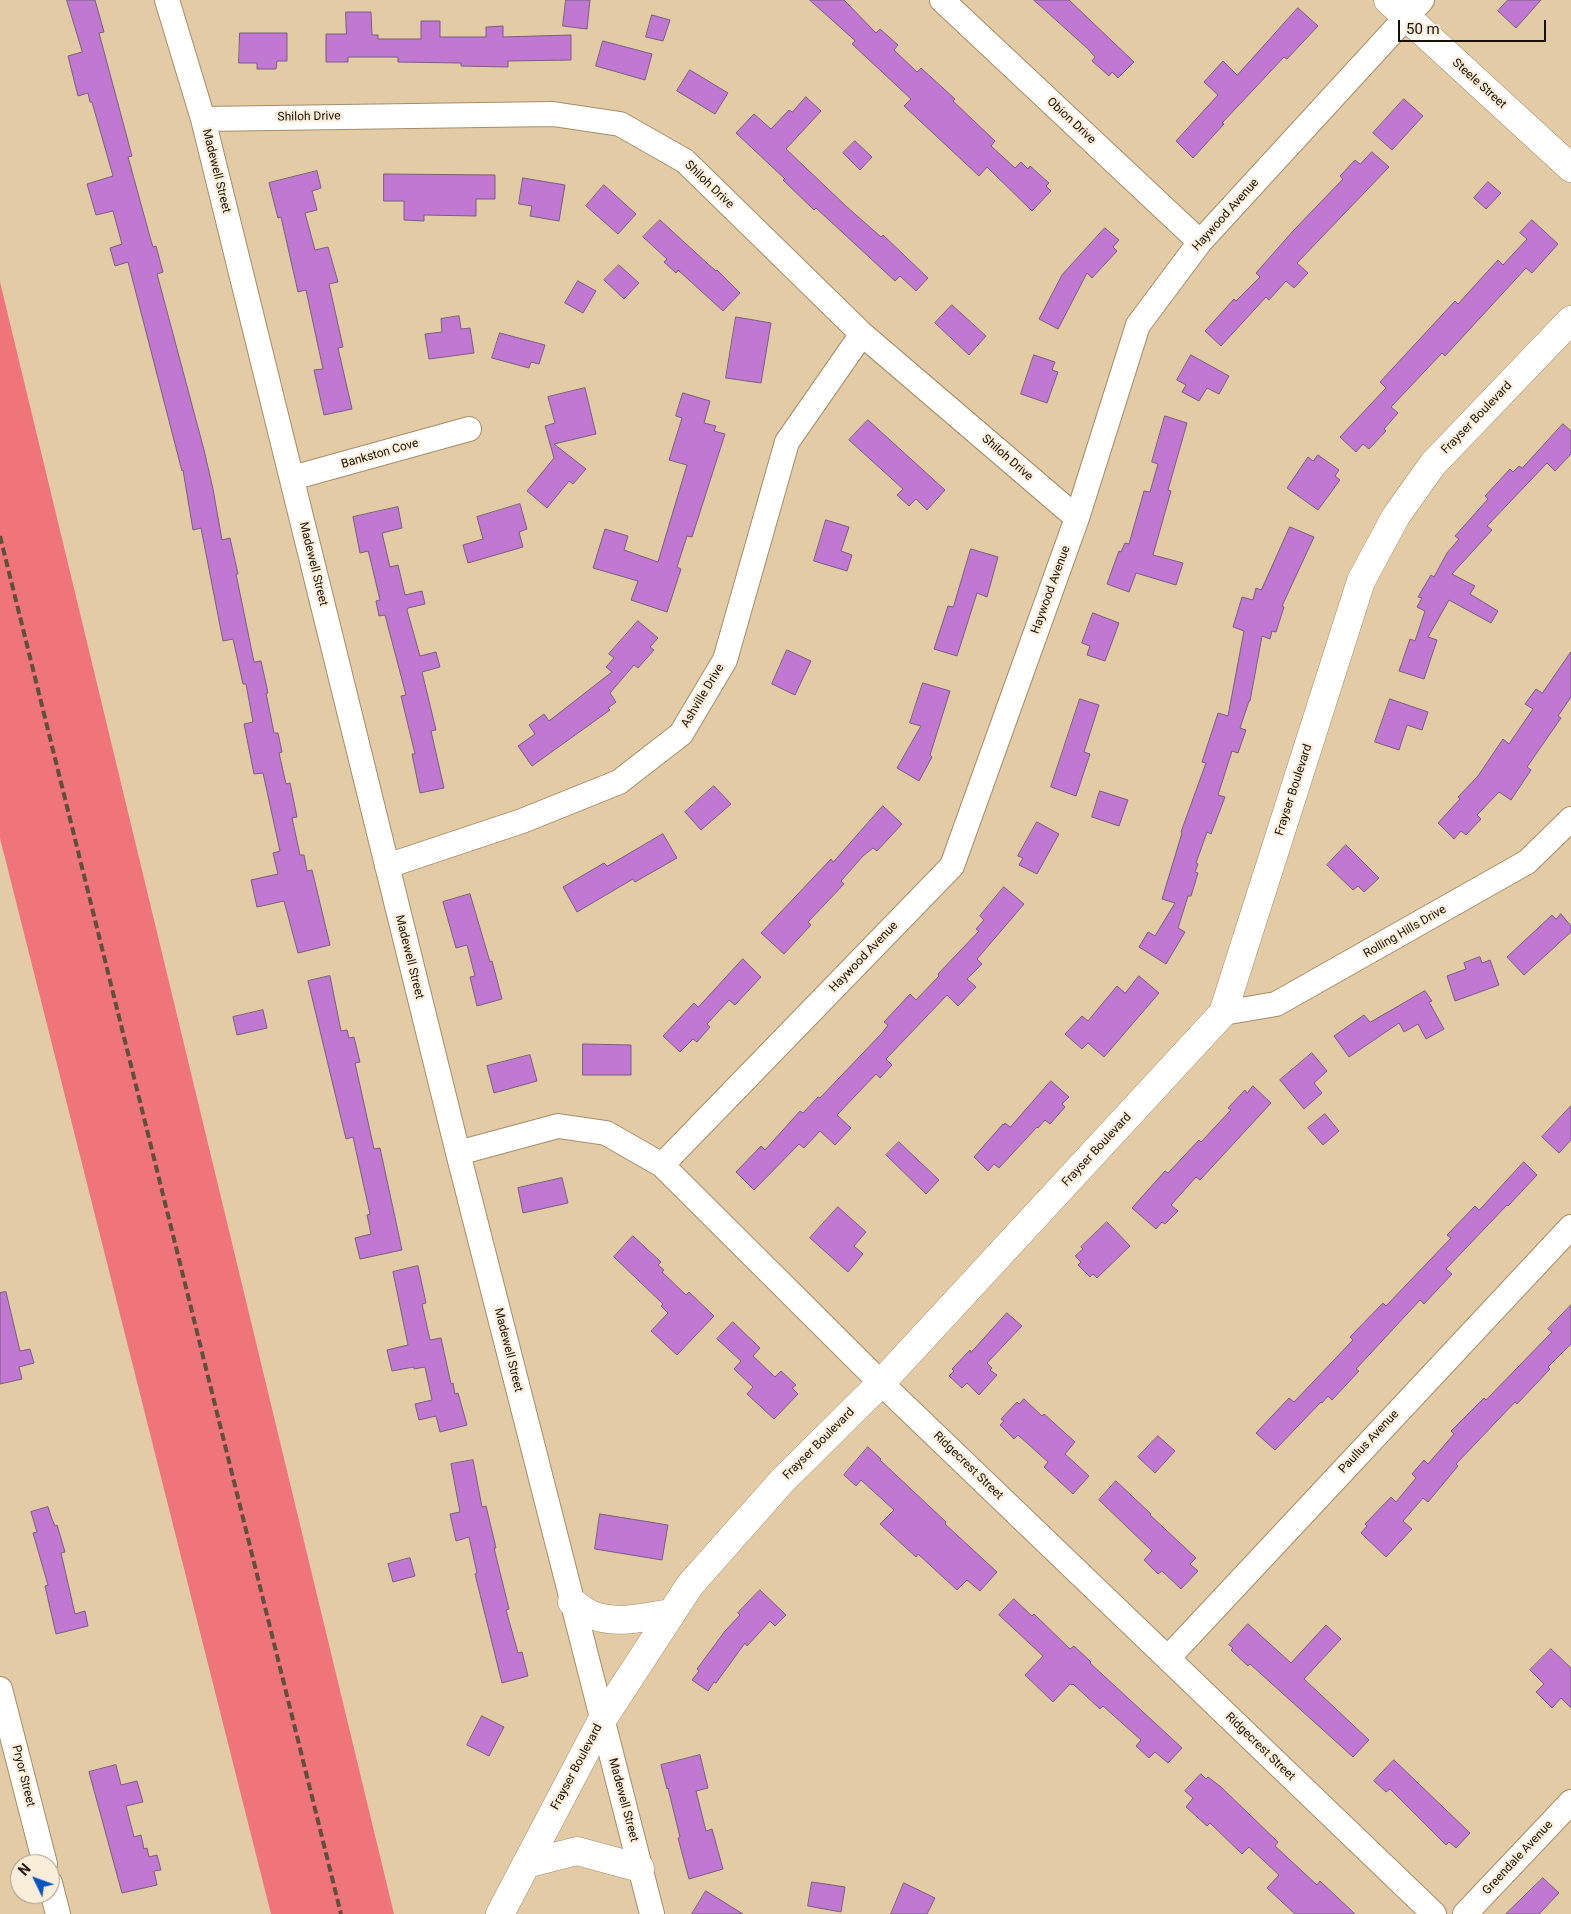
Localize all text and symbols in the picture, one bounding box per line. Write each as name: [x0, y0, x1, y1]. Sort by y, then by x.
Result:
scale bar: [1401, 10, 1548, 42]
text: 50 m: [1406, 20, 1440, 38]
street label: Steele Street: [1449, 56, 1509, 112]
street label: Obion Drive: [1044, 95, 1098, 147]
street label: Shiloh Drive: [277, 109, 341, 125]
street label: Madewell Street: [199, 128, 233, 214]
street label: Shiloh Drive: [681, 158, 737, 212]
street label: Haywood Avenue: [1190, 176, 1262, 254]
street label: Frayser Boulevard: [1439, 379, 1515, 457]
street label: Shiloh Drive: [979, 432, 1035, 484]
street label: Bankston Cove: [340, 436, 420, 472]
street label: Madewell Street: [296, 521, 330, 607]
street label: Haywood Avenue: [1028, 544, 1074, 636]
street label: Ashville Drive: [678, 662, 728, 730]
street label: Frayser Boulevard: [1272, 743, 1316, 837]
street label: Rolling Hills Drive: [1361, 903, 1449, 961]
street label: Madewell Street: [392, 914, 426, 1000]
street label: Haywood Avenue: [827, 919, 901, 995]
street label: Frayser Boulevard: [1059, 1110, 1135, 1190]
street label: Madewell Street: [491, 1307, 525, 1393]
street label: Frayser Boulevard: [780, 1405, 858, 1483]
street label: Paullus Avenue: [1336, 1407, 1402, 1477]
street label: Ridgecrest Street: [930, 1429, 1006, 1503]
street label: Ridgecrest Street: [1222, 1710, 1298, 1784]
street label: Frayser Boulevard: [548, 1722, 606, 1812]
street label: Pryor Street: [8, 1744, 38, 1808]
street label: Madewell Street: [605, 1757, 641, 1843]
street label: Greendale Avenue: [1480, 1818, 1556, 1898]
north arrow: [10, 1854, 60, 1904]
text: N: [15, 1861, 34, 1879]

